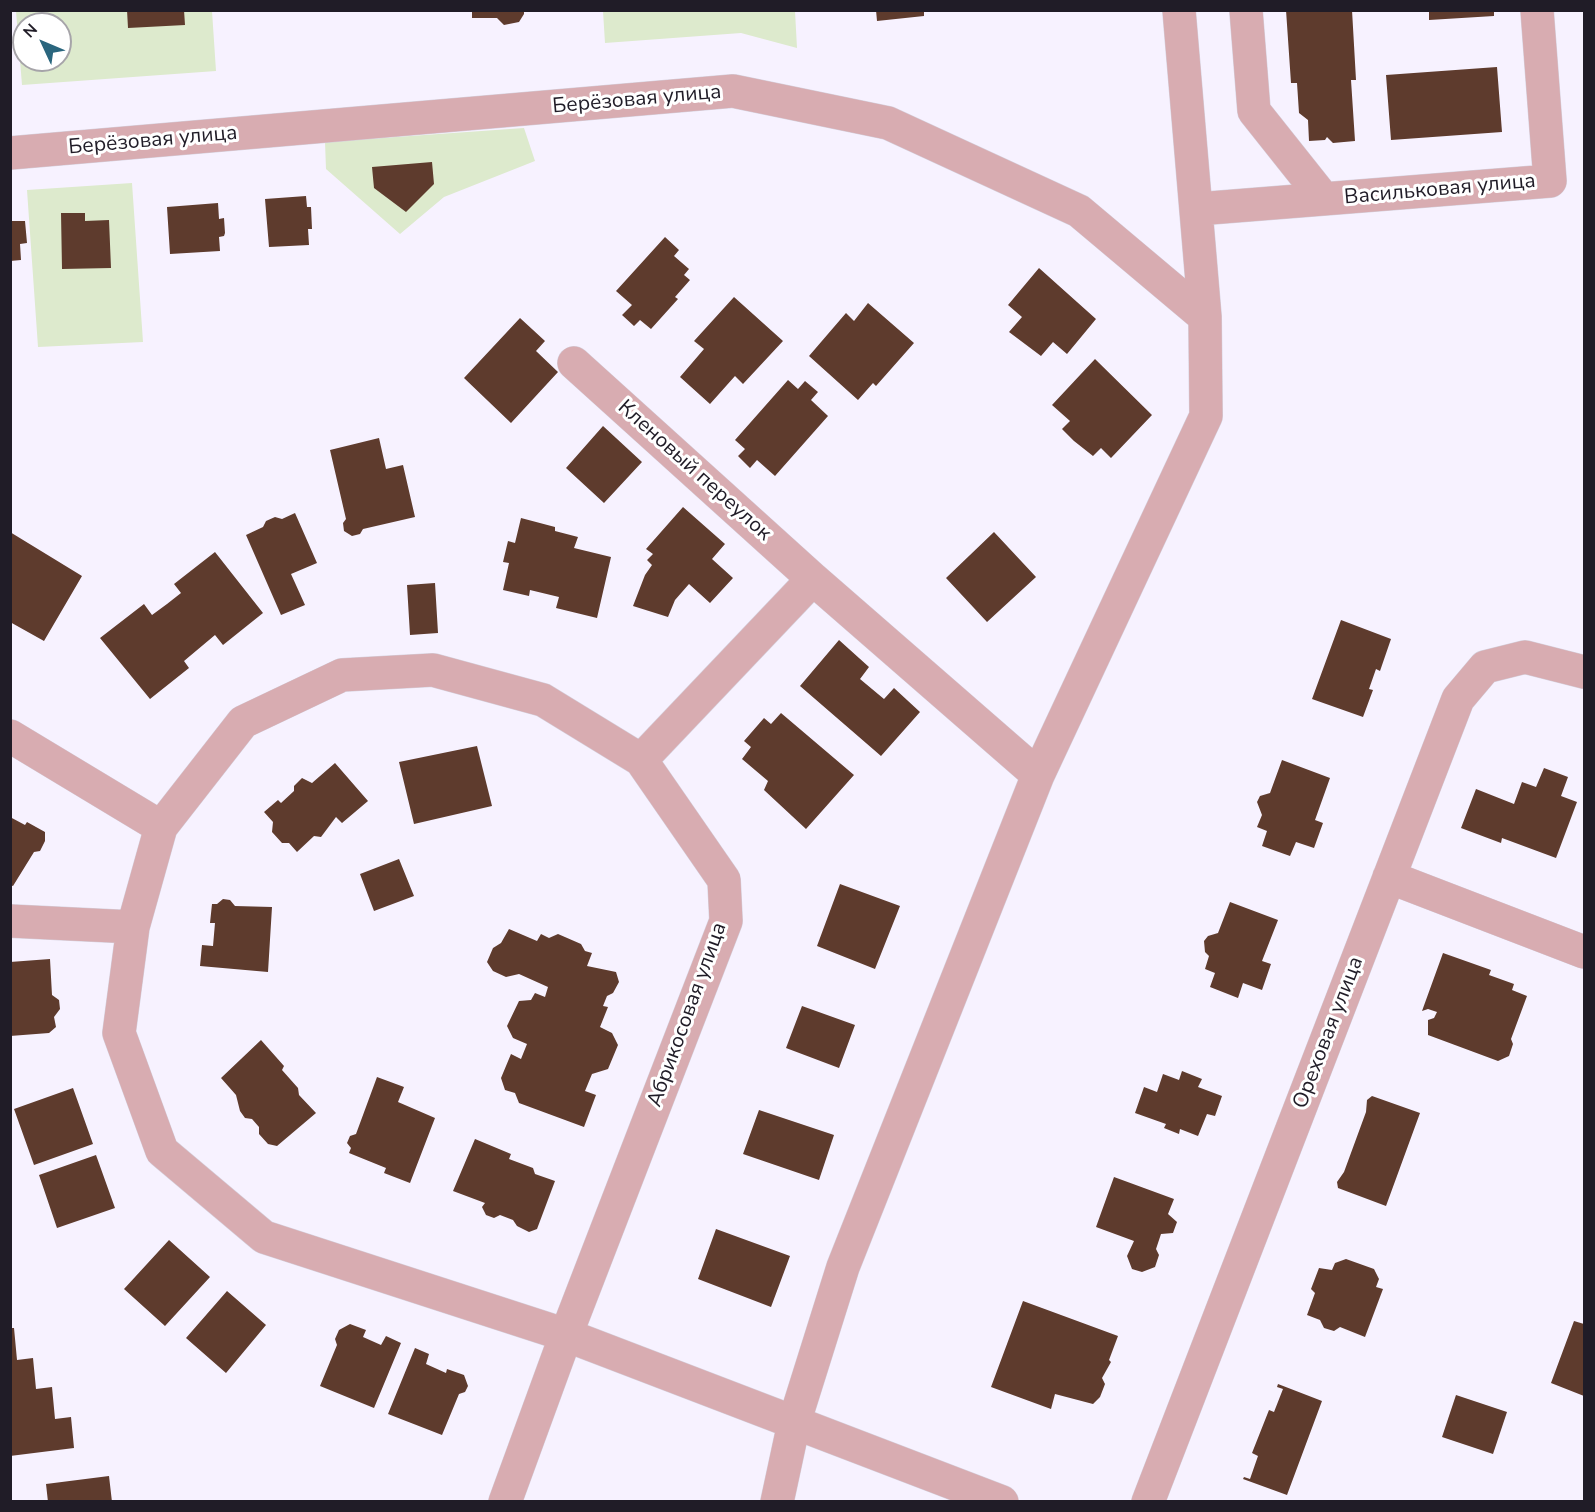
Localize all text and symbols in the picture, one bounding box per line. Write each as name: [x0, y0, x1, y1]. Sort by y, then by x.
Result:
north arrow: [12, 12, 72, 72]
text: N: [18, 19, 43, 43]
street label: Берёзовая улица: [551, 80, 723, 120]
street label: Берёзовая улица: [67, 121, 239, 161]
street label: Васильковая улица: [1343, 169, 1537, 211]
street label: Кленовый переулок: [612, 395, 776, 547]
street label: Абрикосовая улица: [643, 919, 733, 1111]
street label: Ореховая улица: [1288, 953, 1370, 1113]

